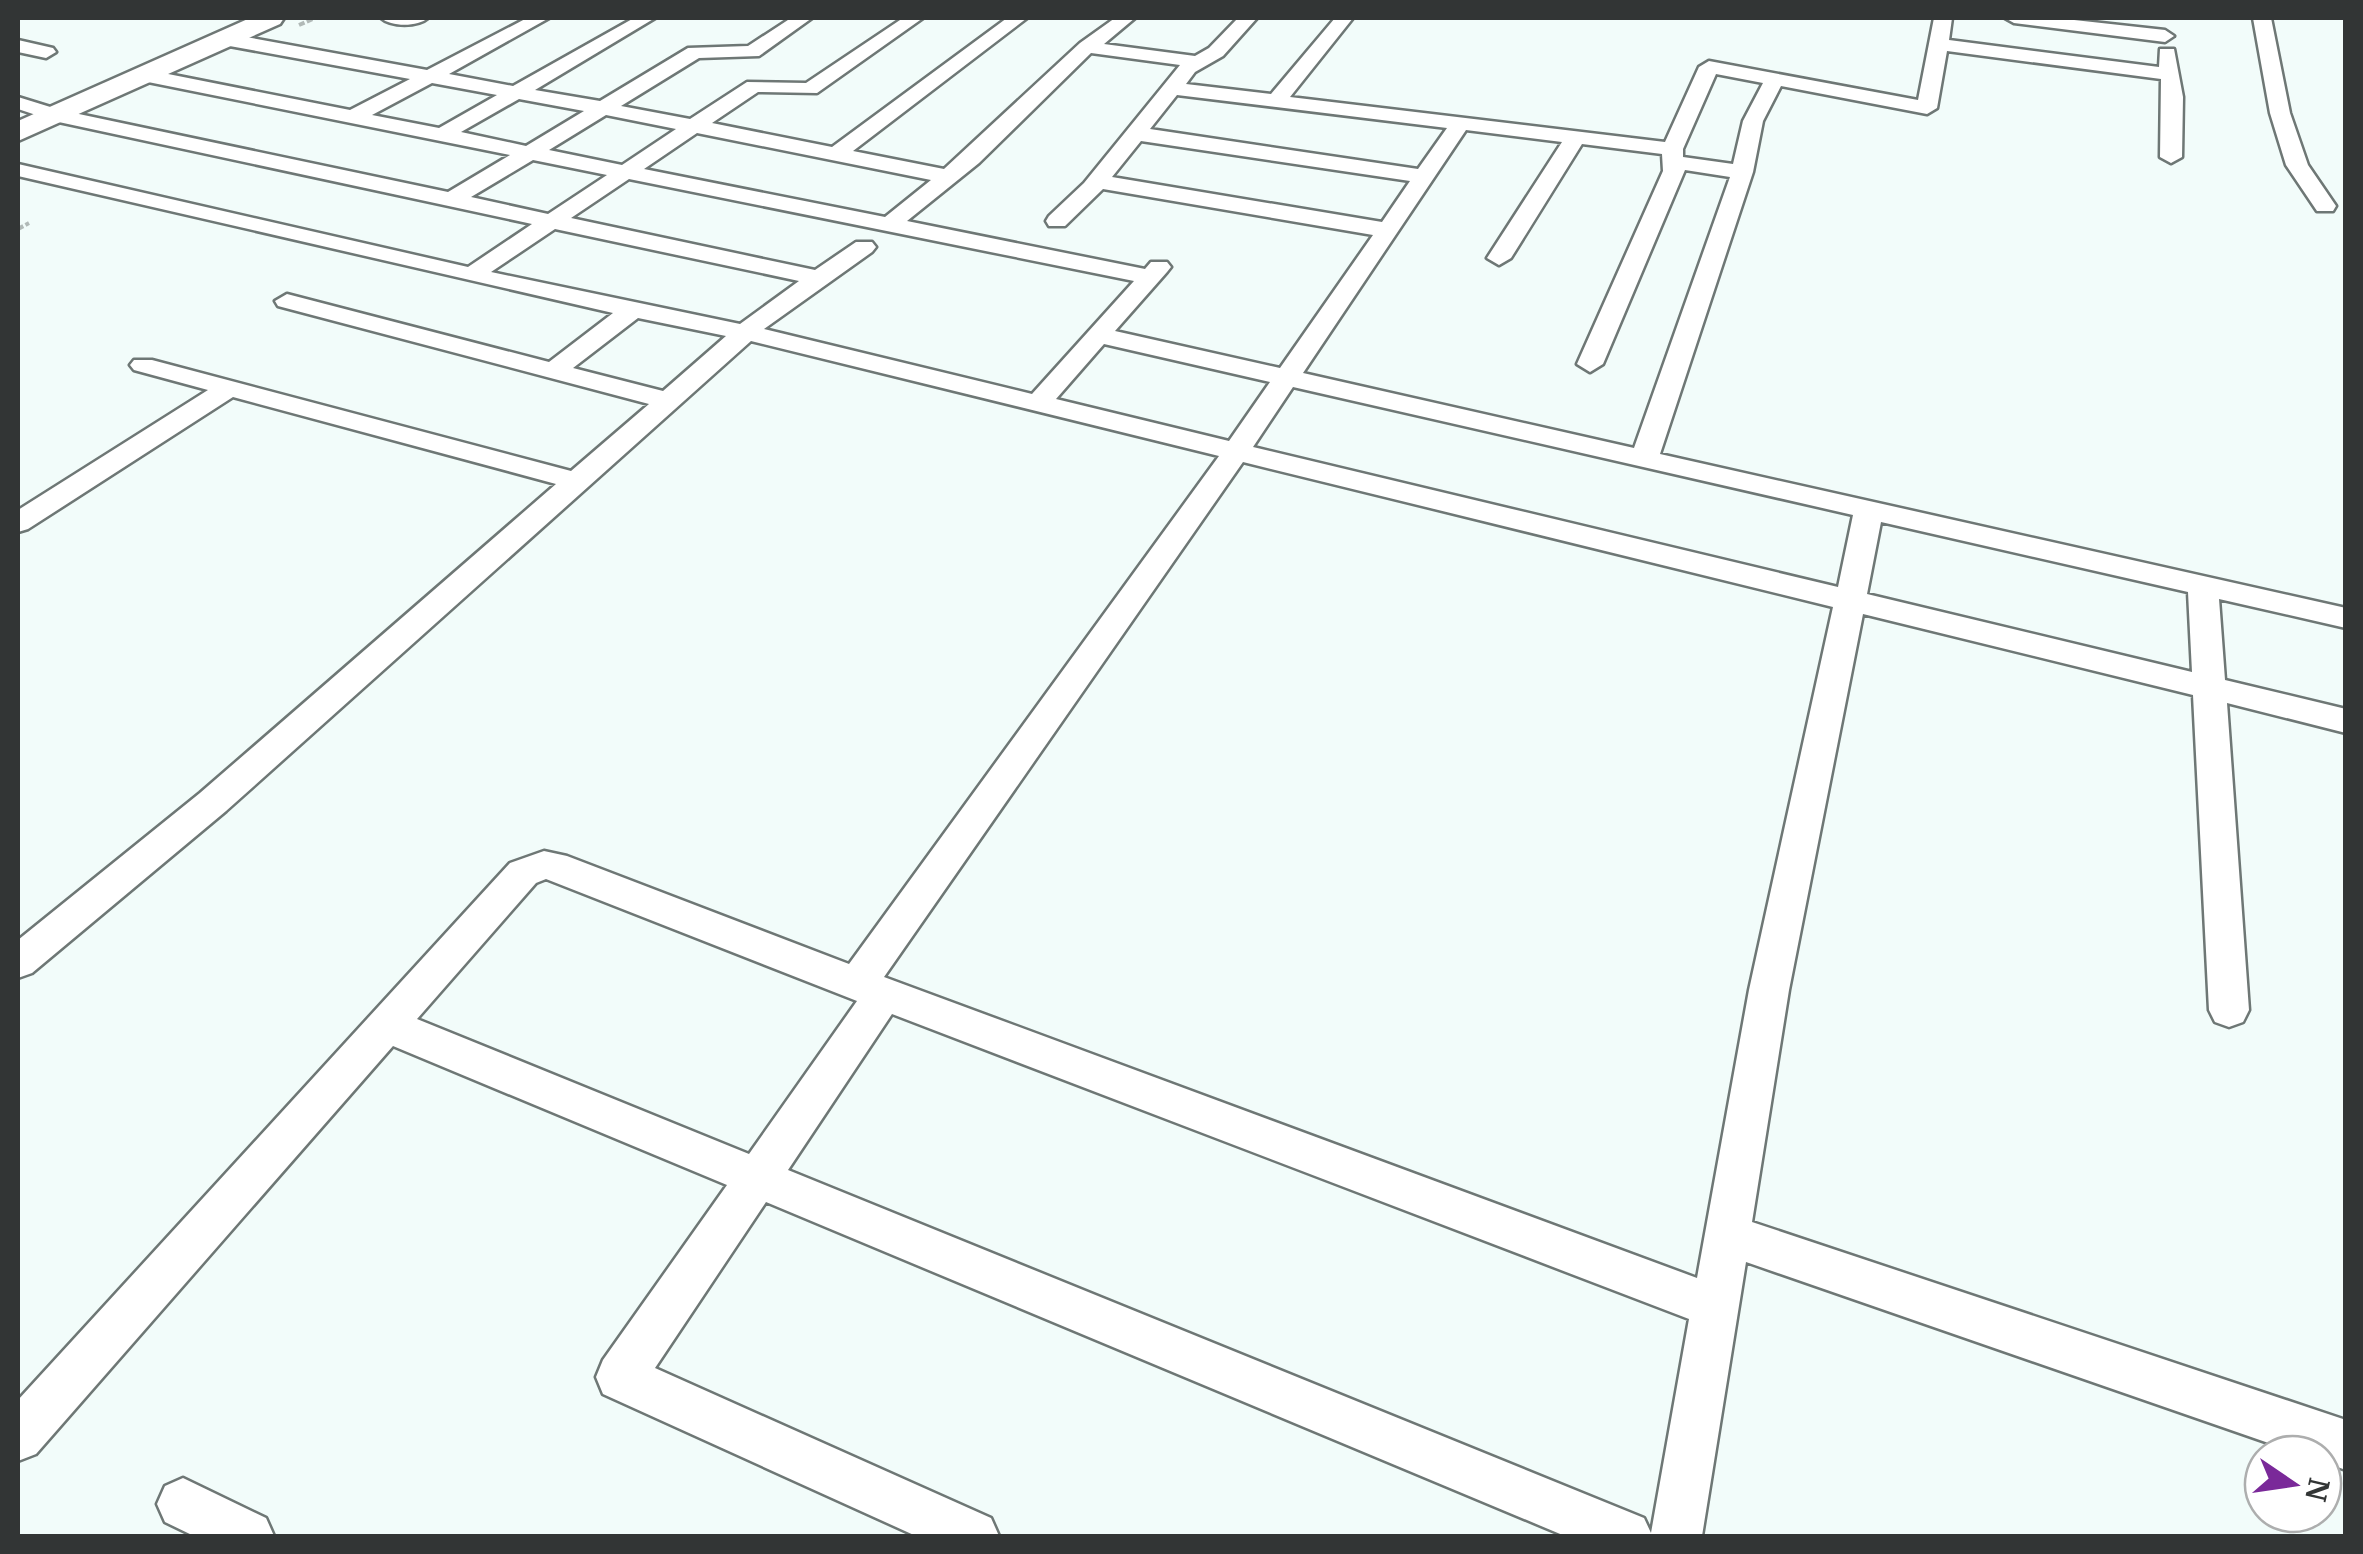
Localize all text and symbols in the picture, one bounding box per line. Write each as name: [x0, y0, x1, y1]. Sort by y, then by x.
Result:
north arrow: [2243, 1434, 2343, 1534]
text: N: [2297, 1475, 2337, 1504]

